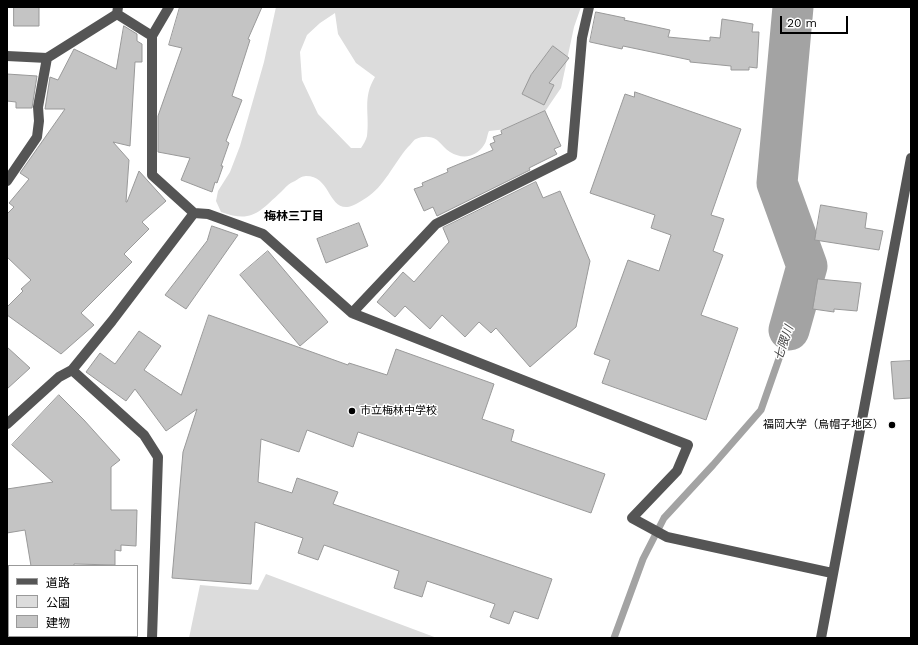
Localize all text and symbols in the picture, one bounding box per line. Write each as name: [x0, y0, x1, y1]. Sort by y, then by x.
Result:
scale bar: [782, 8, 850, 34]
text: 20 m: [787, 16, 817, 30]
district label: 梅林三丁目: [264, 209, 324, 223]
water label: 七隈川: [771, 324, 797, 362]
place label: 市立梅林中学校: [360, 404, 437, 418]
marker: 市立梅林中学校: [347, 406, 357, 416]
place label: 福岡大学（烏帽子地区）: [763, 418, 884, 432]
marker: 福岡大学（烏帽子地区）: [887, 420, 897, 430]
legend: [8, 565, 138, 637]
text: 道路: [46, 576, 70, 590]
text: 公園: [46, 596, 70, 610]
text: 建物: [46, 616, 70, 630]

